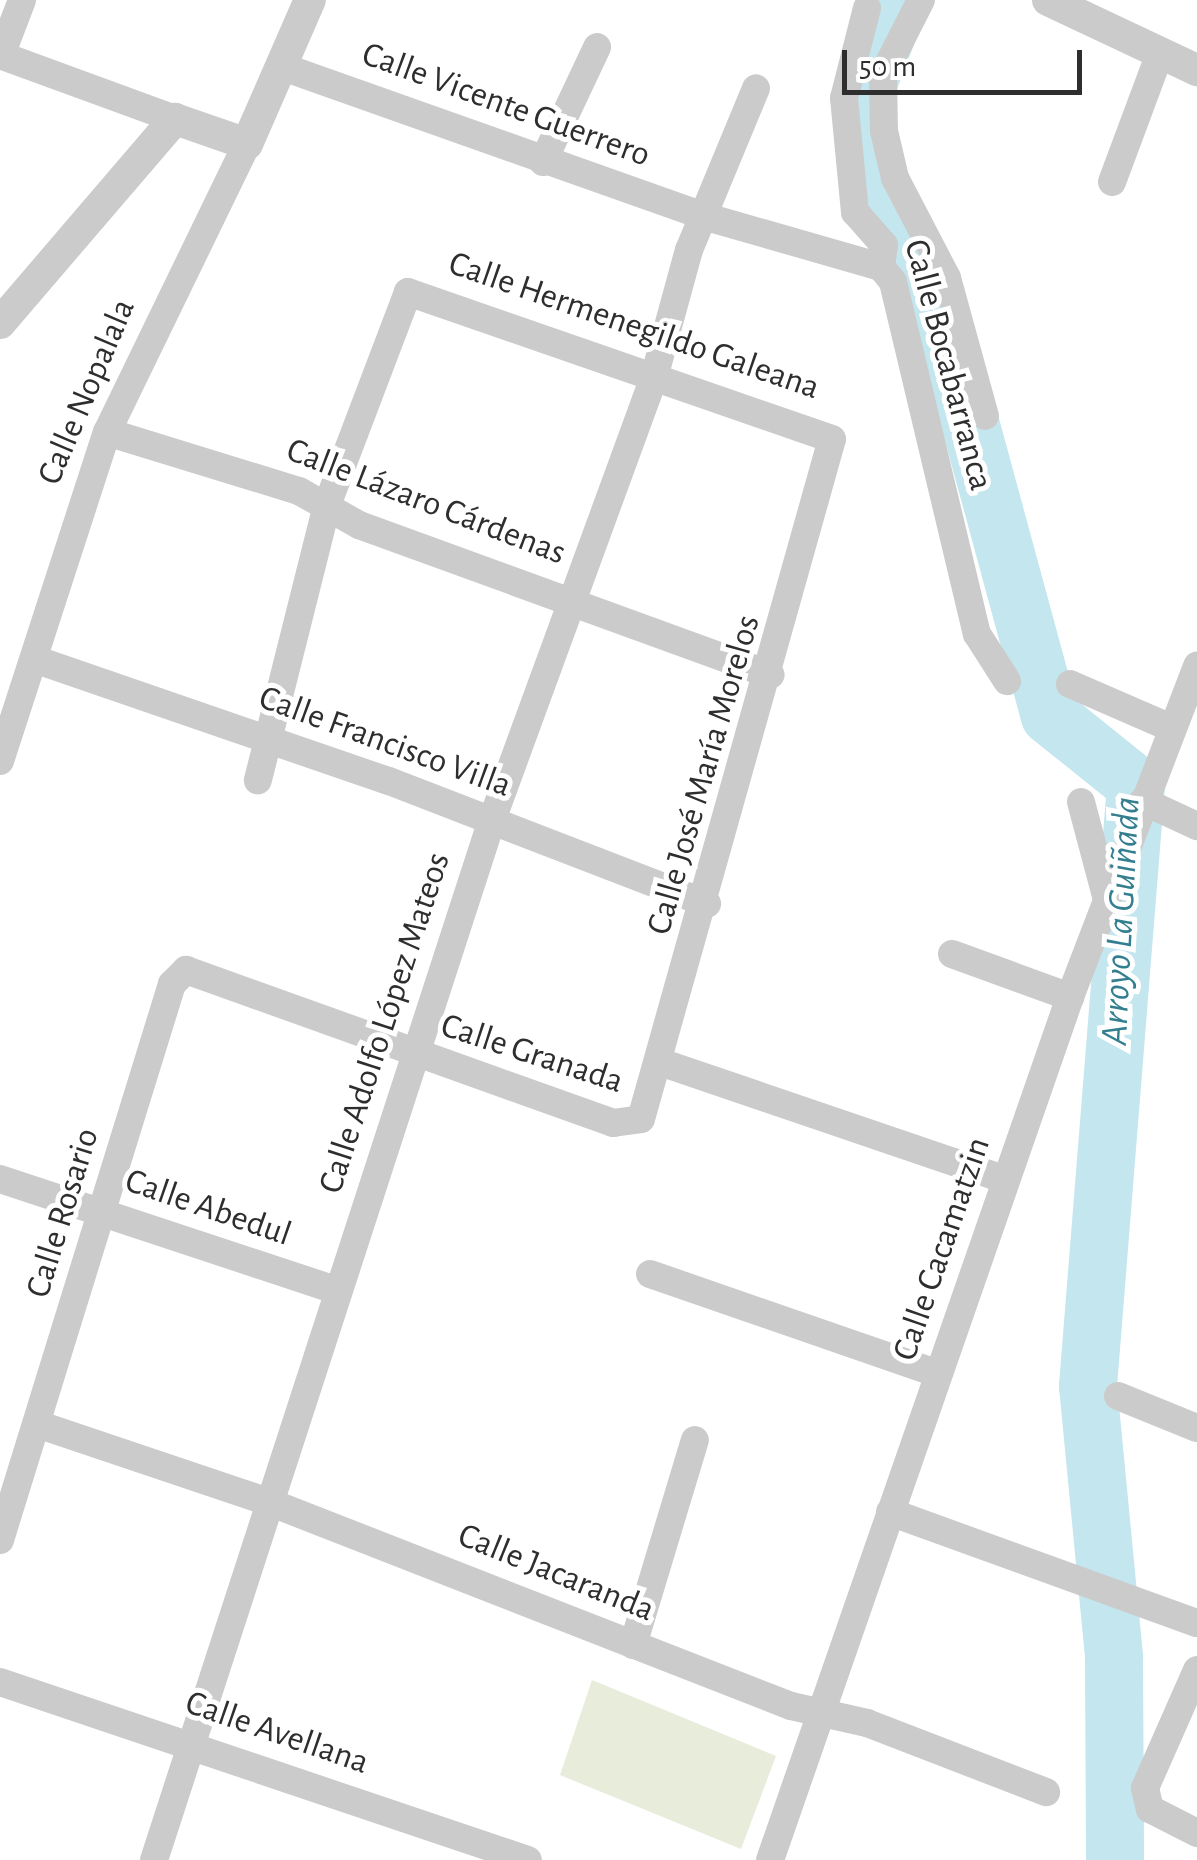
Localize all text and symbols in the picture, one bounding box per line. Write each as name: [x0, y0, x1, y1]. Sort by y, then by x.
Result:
scale bar: [847, 30, 1087, 92]
street label: Calle Vicente Guerrero: [356, 33, 656, 177]
text: 50 m: [859, 52, 916, 82]
street label: Calle Bocabarranca: [894, 235, 1002, 495]
street label: Calle Hermenegildo Galeana: [443, 243, 825, 409]
street label: Calle Nopalala: [29, 293, 145, 491]
street label: Calle Lázaro Cárdenas: [281, 429, 571, 575]
street label: Calle José María Morelos: [638, 610, 770, 940]
street label: Calle Francisco Villa: [253, 677, 517, 807]
water label: Arroyo La Guiñada: [1093, 795, 1151, 1047]
street label: Calle Adolfo López Mateos: [310, 847, 460, 1199]
street label: Calle Granada: [436, 1005, 628, 1103]
street label: Calle Rosario: [17, 1123, 109, 1303]
street label: Calle Cacamatzin: [884, 1132, 1000, 1366]
street label: Calle Abedul: [120, 1160, 296, 1256]
street label: Calle Jacaranda: [452, 1515, 660, 1631]
street label: Calle Avellana: [180, 1682, 374, 1784]

